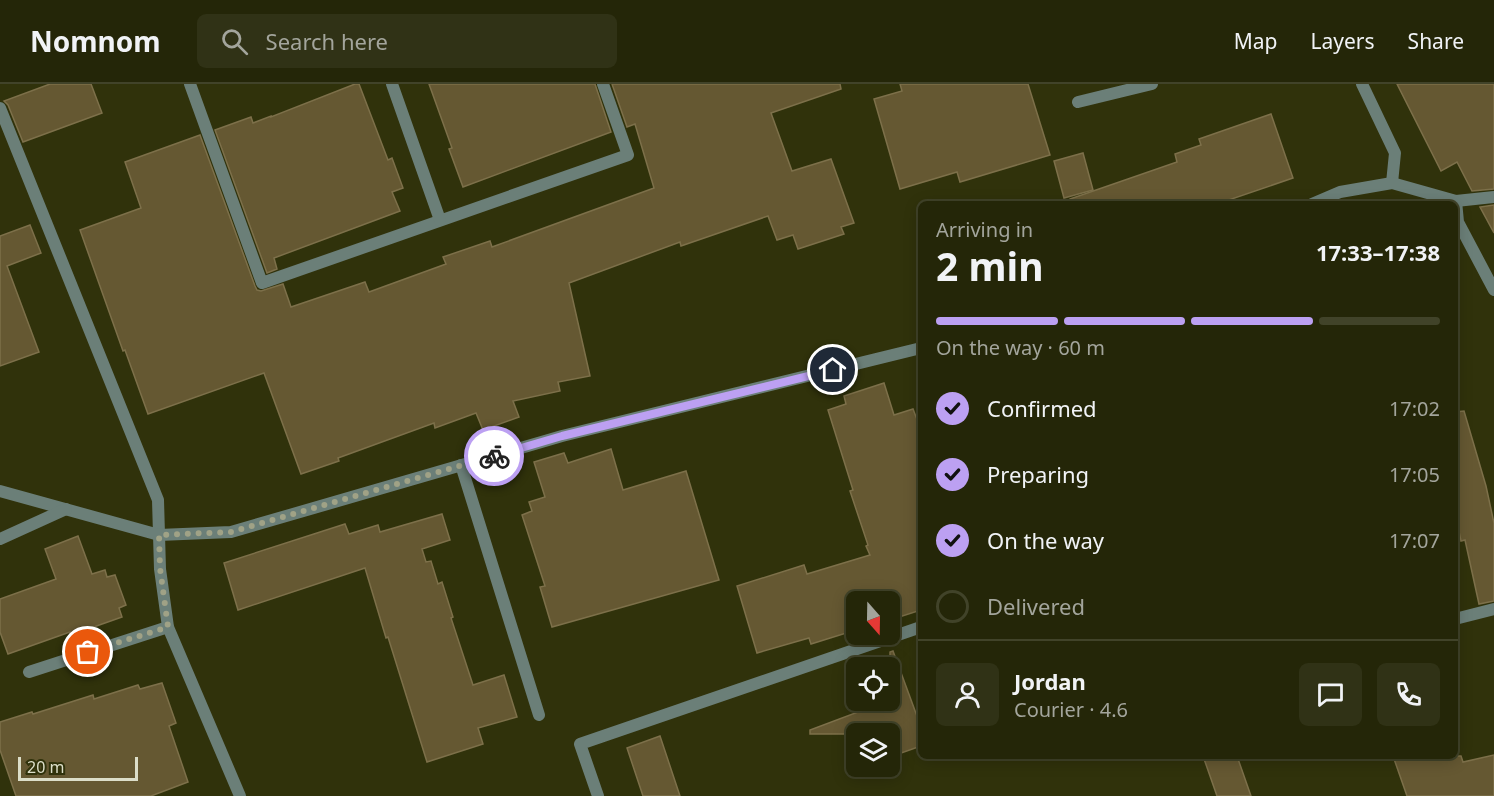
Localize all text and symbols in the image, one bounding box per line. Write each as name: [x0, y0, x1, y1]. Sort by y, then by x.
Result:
search box: [197, 14, 617, 68]
text: Nomnom: [30, 22, 161, 60]
icon: search: [218, 25, 251, 58]
text: Search here: [266, 26, 388, 56]
text: Map: [1234, 27, 1278, 55]
text: Layers: [1311, 27, 1375, 55]
text: Share: [1408, 27, 1464, 55]
text: Arriving in: [936, 216, 1033, 243]
text: 17:33–17:38: [1316, 237, 1440, 267]
text: 2 min: [936, 239, 1043, 292]
text: On the way · 60 m: [936, 334, 1105, 361]
pin: [807, 344, 858, 395]
icon: home: [816, 353, 849, 386]
icon: check: [936, 392, 969, 425]
text: Confirmed: [987, 393, 1097, 423]
text: 17:02: [1389, 395, 1440, 422]
courier: [464, 426, 524, 486]
icon: bike: [478, 440, 511, 473]
icon: check: [936, 458, 969, 491]
text: Preparing: [987, 459, 1089, 489]
text: 17:05: [1389, 461, 1440, 488]
icon: check: [936, 524, 969, 557]
text: On the way: [987, 525, 1104, 555]
text: 17:07: [1389, 527, 1440, 554]
north arrow: [846, 591, 900, 645]
map controls: [846, 591, 900, 777]
text: Delivered: [987, 591, 1085, 621]
pin: [62, 626, 113, 677]
icon: bag: [71, 635, 104, 668]
button: locate: [846, 657, 900, 711]
button: person: [936, 663, 999, 726]
button: chat: [1299, 663, 1362, 726]
button: phone: [1377, 663, 1440, 726]
text: Jordan: [1014, 666, 1086, 696]
text: Courier · 4.6: [1014, 696, 1128, 723]
button: layers: [846, 723, 900, 777]
scale bar: [18, 754, 138, 782]
text: 20 m: [27, 756, 64, 778]

